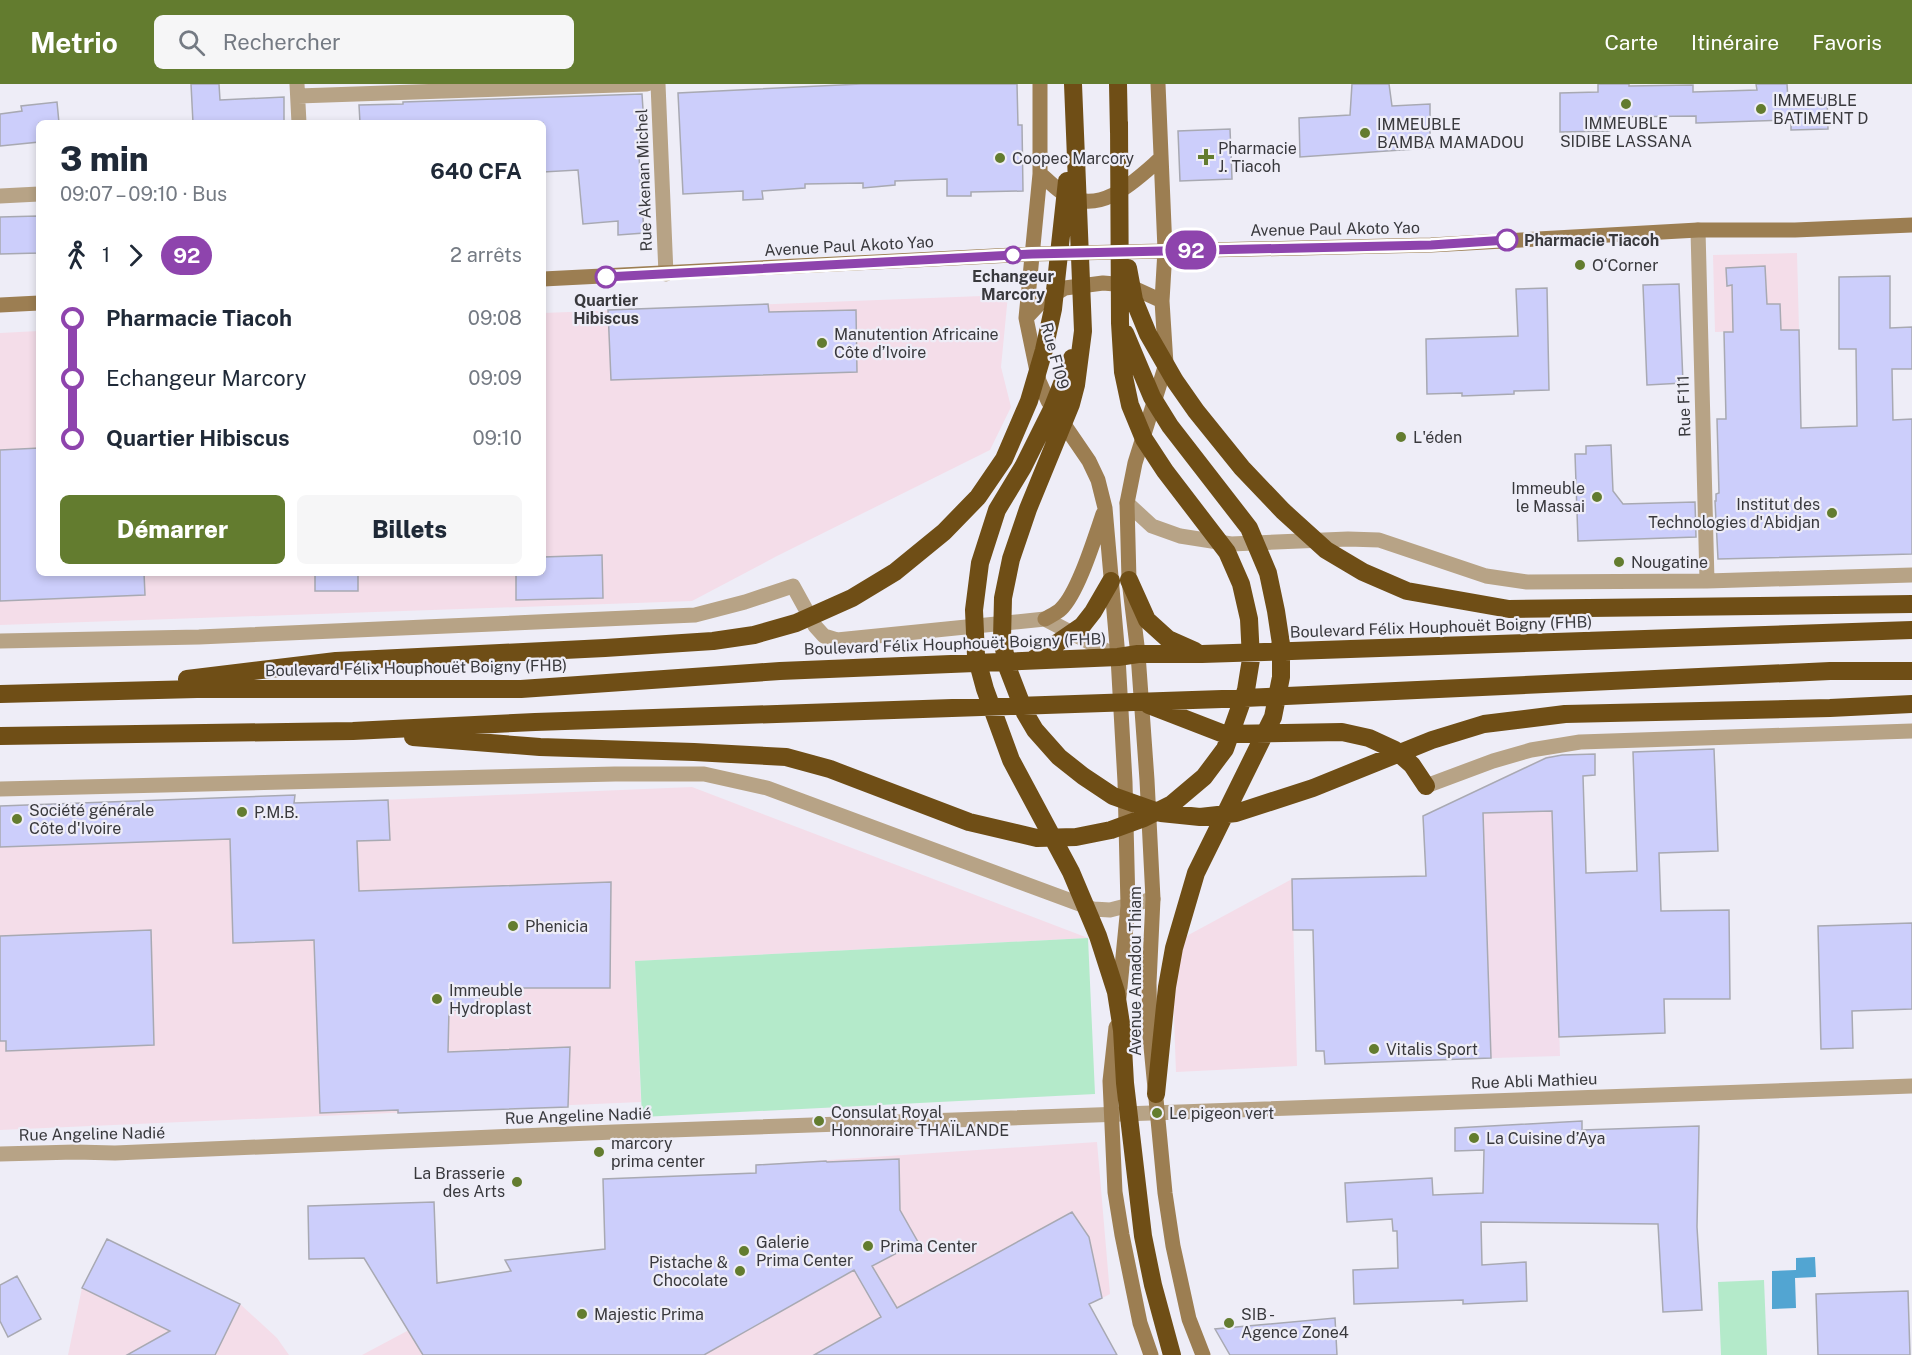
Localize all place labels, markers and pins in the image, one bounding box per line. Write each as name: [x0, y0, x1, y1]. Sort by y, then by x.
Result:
place label: IMMEUBLE BATIMENT D: [1773, 91, 1868, 128]
marker: IMMEUBLE SIDIBE LASSANA: [1619, 97, 1633, 111]
marker: IMMEUBLE BATIMENT D: [1754, 102, 1768, 116]
place label: IMMEUBLE SIDIBE LASSANA: [1560, 114, 1692, 151]
place label: IMMEUBLE BAMBA MAMADOU: [1377, 115, 1524, 152]
marker: IMMEUBLE BAMBA MAMADOU: [1358, 126, 1372, 140]
place label: Pharmacie J. Tiacoh: [1218, 139, 1297, 176]
place label: Coopec Marcory: [1012, 149, 1134, 168]
marker: Pharmacie J. Tiacoh: [1199, 150, 1213, 164]
marker: Coopec Marcory: [993, 151, 1007, 165]
marker: Pharmacie Tiacoh: [1496, 229, 1518, 251]
place label: Pharmacie Tiacoh: [1524, 231, 1659, 250]
marker: Echangeur Marcory: [1004, 246, 1022, 264]
place label: O‘Corner: [1592, 256, 1658, 275]
marker: O‘Corner: [1573, 258, 1587, 272]
marker: Quartier Hibiscus: [595, 266, 617, 288]
place label: Echangeur Marcory: [972, 267, 1054, 304]
place label: Quartier Hibiscus: [573, 291, 639, 328]
place label: Manutention Africaine Côte d’Ivoire: [834, 325, 999, 362]
marker: Manutention Africaine Côte d’Ivoire: [815, 336, 829, 350]
place label: L'éden: [1413, 428, 1462, 447]
marker: L'éden: [1394, 430, 1408, 444]
place label: Immeuble le Massai: [1511, 479, 1585, 516]
marker: Immeuble le Massai: [1590, 490, 1604, 504]
place label: Institut des Technologies d'Abidjan: [1648, 495, 1820, 532]
marker: Institut des Technologies d'Abidjan: [1825, 506, 1839, 520]
place label: Nougatine: [1631, 553, 1708, 572]
marker: Nougatine: [1612, 555, 1626, 569]
place label: Société générale Côte d'Ivoire: [29, 801, 154, 838]
place label: P.M.B.: [254, 803, 298, 822]
marker: P.M.B.: [235, 805, 249, 819]
marker: Société générale Côte d'Ivoire: [10, 812, 24, 826]
place label: Phenicia: [525, 917, 588, 936]
marker: Phenicia: [506, 919, 520, 933]
place label: Immeuble Hydroplast: [449, 981, 532, 1018]
marker: Immeuble Hydroplast: [430, 992, 444, 1006]
place label: Vitalis Sport: [1386, 1040, 1478, 1059]
marker: Vitalis Sport: [1367, 1042, 1381, 1056]
place label: Consulat Royal Honnoraire THAÏLANDE: [831, 1103, 1009, 1140]
place label: Le pigeon vert: [1169, 1104, 1274, 1123]
marker: Le pigeon vert: [1150, 1106, 1164, 1120]
marker: Consulat Royal Honnoraire THAÏLANDE: [812, 1114, 826, 1128]
place label: La Cuisine d’Aya: [1486, 1129, 1605, 1148]
marker: La Cuisine d’Aya: [1467, 1131, 1481, 1145]
place label: marcory prima center: [611, 1134, 705, 1171]
marker: marcory prima center: [592, 1145, 606, 1159]
place label: La Brasserie des Arts: [413, 1164, 505, 1201]
marker: La Brasserie des Arts: [510, 1175, 524, 1189]
place label: Galerie Prima Center: [756, 1233, 853, 1270]
place label: Prima Center: [880, 1237, 977, 1256]
marker: Prima Center: [861, 1239, 875, 1253]
marker: Galerie Prima Center: [737, 1244, 751, 1258]
place label: Pistache & Chocolate: [649, 1253, 728, 1290]
marker: Pistache & Chocolate: [733, 1264, 747, 1278]
place label: Majestic Prima: [594, 1305, 704, 1324]
place label: SIB - Agence Zone4: [1241, 1305, 1349, 1342]
marker: Majestic Prima: [575, 1307, 589, 1321]
marker: SIB - Agence Zone4: [1222, 1316, 1236, 1330]

